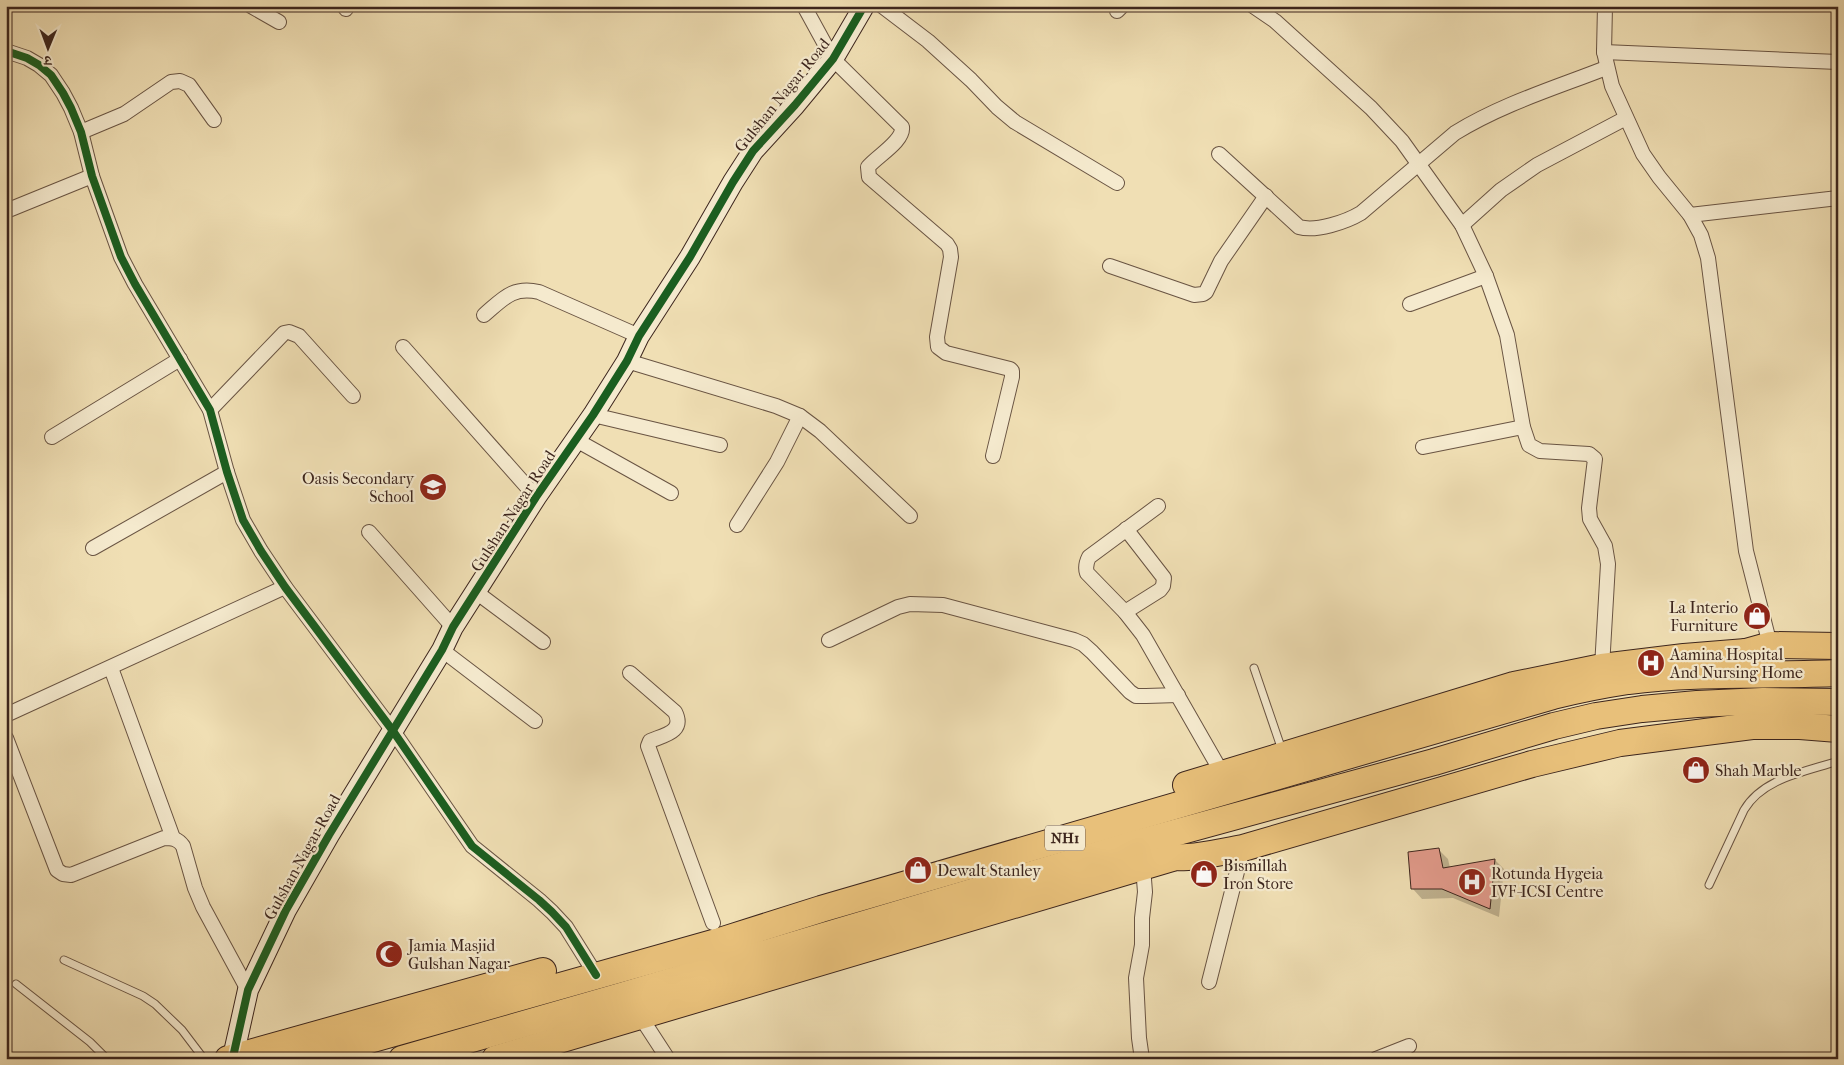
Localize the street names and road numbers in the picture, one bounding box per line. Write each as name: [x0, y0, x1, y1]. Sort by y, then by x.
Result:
street label: Gulshan Nagar Road: [730, 34, 834, 156]
street label: Gulshan Nagar Road: [467, 447, 559, 575]
street label: Gulshan Nagar Road: [260, 791, 345, 923]
road number: NH1: [1045, 826, 1085, 850]

